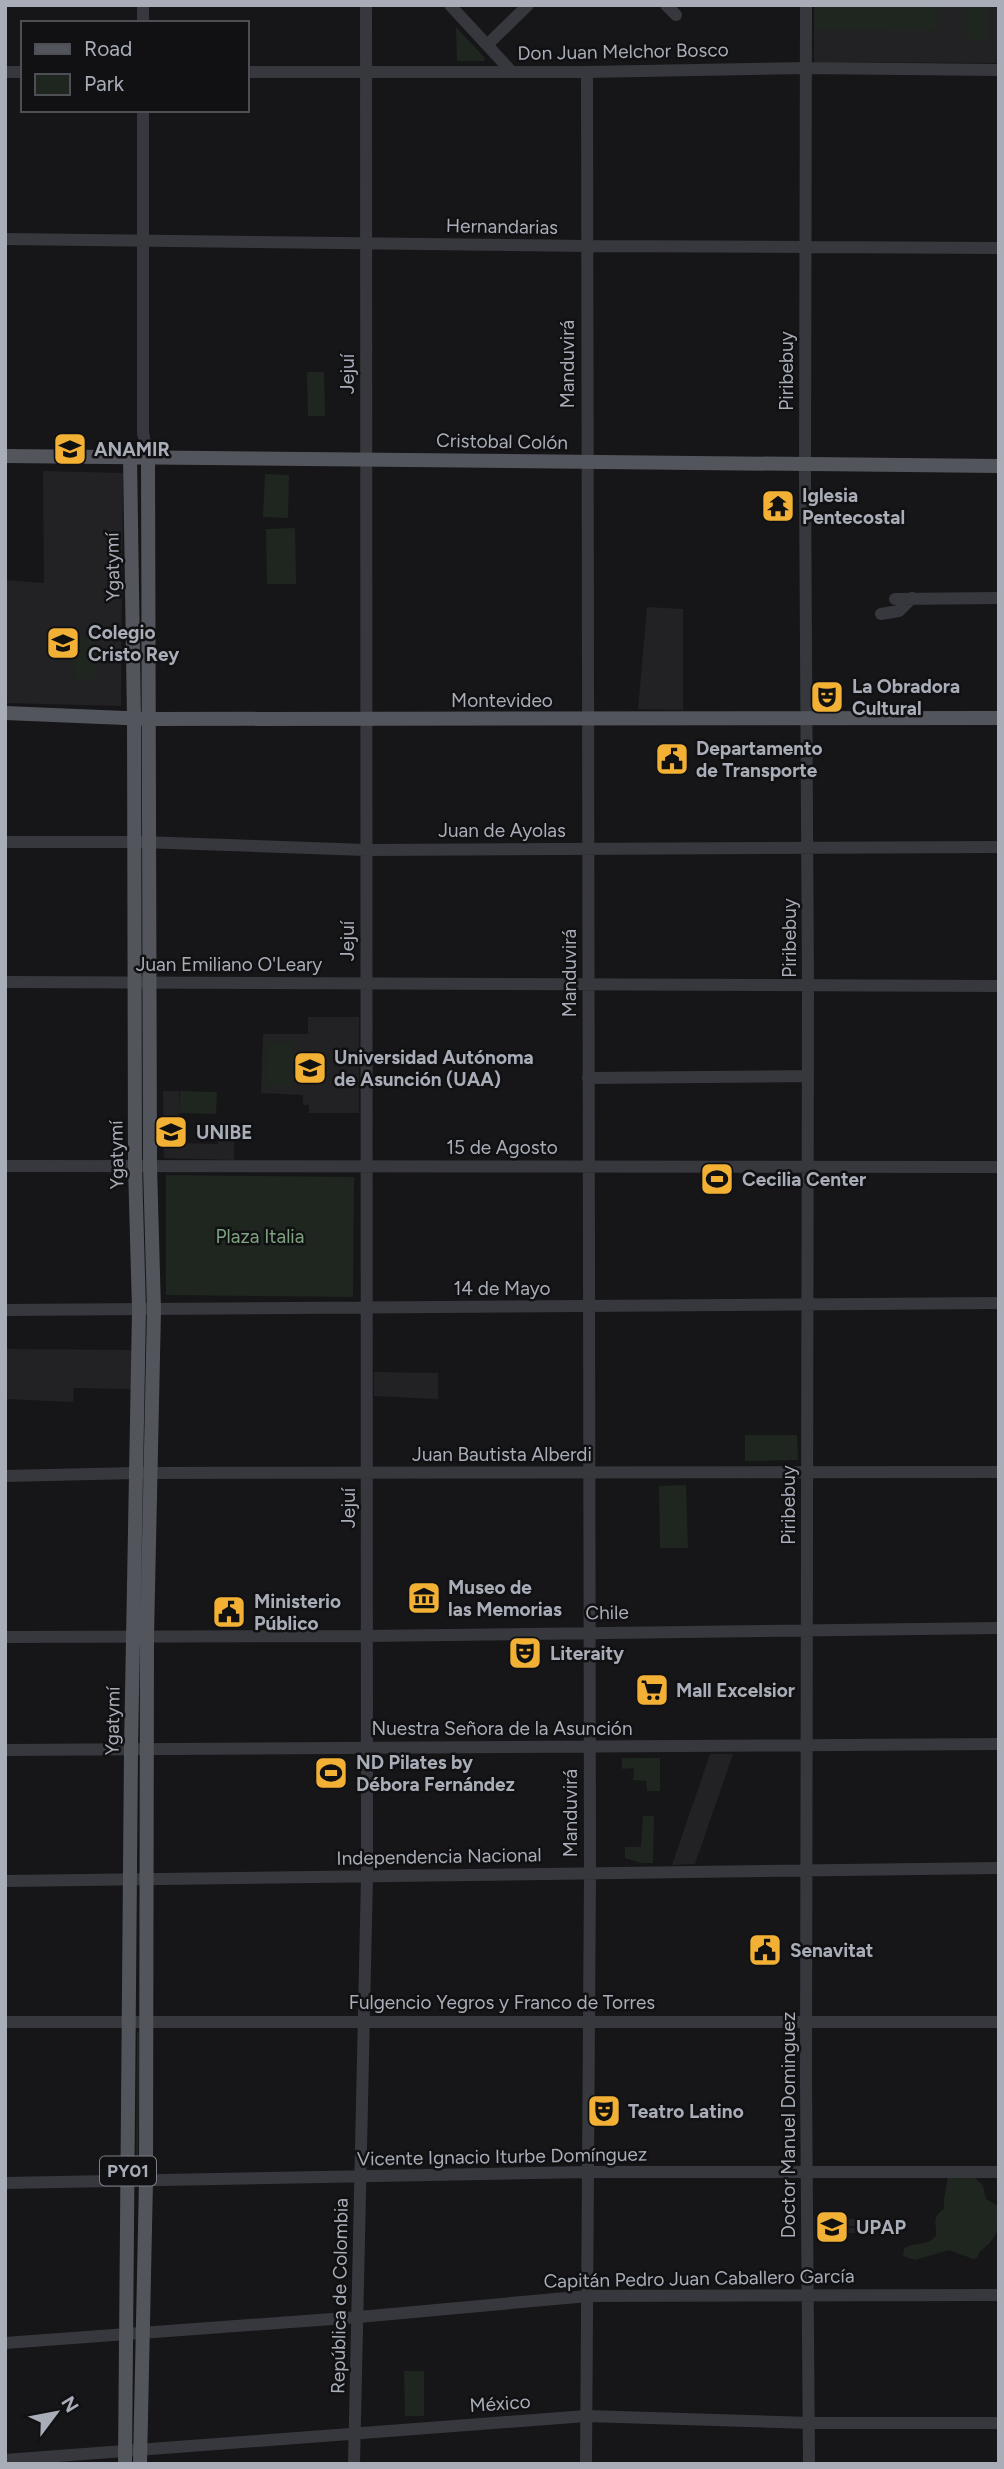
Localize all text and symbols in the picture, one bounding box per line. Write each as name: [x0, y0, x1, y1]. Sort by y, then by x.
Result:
legend: [21, 21, 248, 112]
text: Road: [84, 36, 132, 61]
street label: Don Juan Melchor Bosco: [517, 38, 729, 65]
text: Park: [84, 71, 125, 96]
street label: Hernandarias: [446, 214, 558, 239]
street label: Manduvirá: [556, 320, 579, 408]
street label: Piribebuy: [775, 331, 798, 411]
street label: Jejuí: [336, 352, 359, 394]
street label: Cristobal Colón: [436, 429, 568, 454]
school or university icon: ANAMIR: [51, 430, 89, 468]
place label: ANAMIR: [94, 438, 170, 461]
place label: Iglesia Pentecostal: [802, 484, 905, 529]
temple icon: Iglesia Pentecostal: [759, 487, 797, 525]
street label: Ygatymí: [100, 531, 125, 602]
place label: Colegio Cristo Rey: [88, 621, 179, 666]
school or university icon: Colegio Cristo Rey: [44, 624, 82, 662]
place label: La Obradora Cultural: [852, 675, 960, 720]
theatre icon: La Obradora Cultural: [808, 678, 846, 716]
street label: Montevideo: [451, 689, 553, 712]
place label: Departamento de Transporte: [696, 737, 823, 782]
public building icon: Departamento de Transporte: [653, 740, 691, 778]
street label: Juan de Ayolas: [438, 819, 566, 842]
street label: Piribebuy: [778, 898, 801, 978]
street label: Jejuí: [336, 919, 359, 961]
street label: Manduvirá: [558, 929, 581, 1017]
street label: Juan Emiliano O'Leary: [136, 953, 322, 976]
place label: Universidad Autónoma de Asunción (UAA): [334, 1046, 534, 1091]
school or university icon: Universidad Autónoma de Asunción (UAA): [291, 1049, 329, 1087]
school or university icon: UNIBE: [152, 1113, 190, 1151]
street label: Ygatymí: [104, 1119, 129, 1190]
place label: UNIBE: [196, 1121, 252, 1144]
street label: 15 de Agosto: [446, 1136, 558, 1159]
sports icon: Cecilia Center: [698, 1160, 736, 1198]
place label: Cecilia Center: [742, 1168, 866, 1191]
park label: Plaza Italia: [216, 1225, 304, 1248]
street label: 14 de Mayo: [454, 1277, 550, 1300]
street label: Juan Bautista Alberdi: [412, 1443, 592, 1466]
street label: Piribebuy: [777, 1465, 800, 1545]
street label: Jejuí: [337, 1486, 360, 1528]
place label: Museo de las Memorias: [448, 1576, 562, 1621]
museum icon: Museo de las Memorias: [405, 1579, 443, 1617]
place label: Ministerio Público: [254, 1590, 341, 1635]
public building icon: Ministerio Público: [210, 1593, 248, 1631]
street label: Chile: [585, 1601, 629, 1624]
theatre icon: Literaity: [506, 1634, 544, 1672]
place label: Literaity: [550, 1642, 624, 1665]
supermarket icon: Mall Excelsior: [633, 1671, 671, 1709]
place label: Mall Excelsior: [676, 1679, 795, 1702]
street label: Ygatymí: [100, 1685, 125, 1756]
street label: Nuestra Señora de la Asunción: [372, 1717, 633, 1740]
place label: ND Pilates by Débora Fernández: [356, 1751, 515, 1796]
sports icon: ND Pilates by Débora Fernández: [312, 1754, 350, 1792]
street label: Manduvirá: [559, 1769, 582, 1857]
street label: Independencia Nacional: [336, 1843, 542, 1870]
public building icon: Senavitat: [746, 1931, 784, 1969]
place label: Senavitat: [790, 1939, 874, 1962]
street label: Fulgencio Yegros y Franco de Torres: [349, 1991, 655, 2014]
street label: Doctor Manuel Dominguez: [777, 2012, 800, 2238]
theatre icon: Teatro Latino: [585, 2092, 623, 2130]
place label: Teatro Latino: [628, 2100, 744, 2123]
street label: Vicente Ignacio Iturbe Domínguez: [357, 2142, 647, 2171]
road number: PY01: [100, 2157, 156, 2186]
street label: República de Colombia: [326, 2198, 353, 2394]
school or university icon: UPAP: [813, 2208, 851, 2246]
place label: UPAP: [856, 2216, 906, 2239]
street label: Capitán Pedro Juan Caballero García: [543, 2264, 855, 2293]
north arrow: [21, 2378, 91, 2448]
street label: México: [469, 2390, 531, 2417]
text: N: [56, 2392, 84, 2417]

